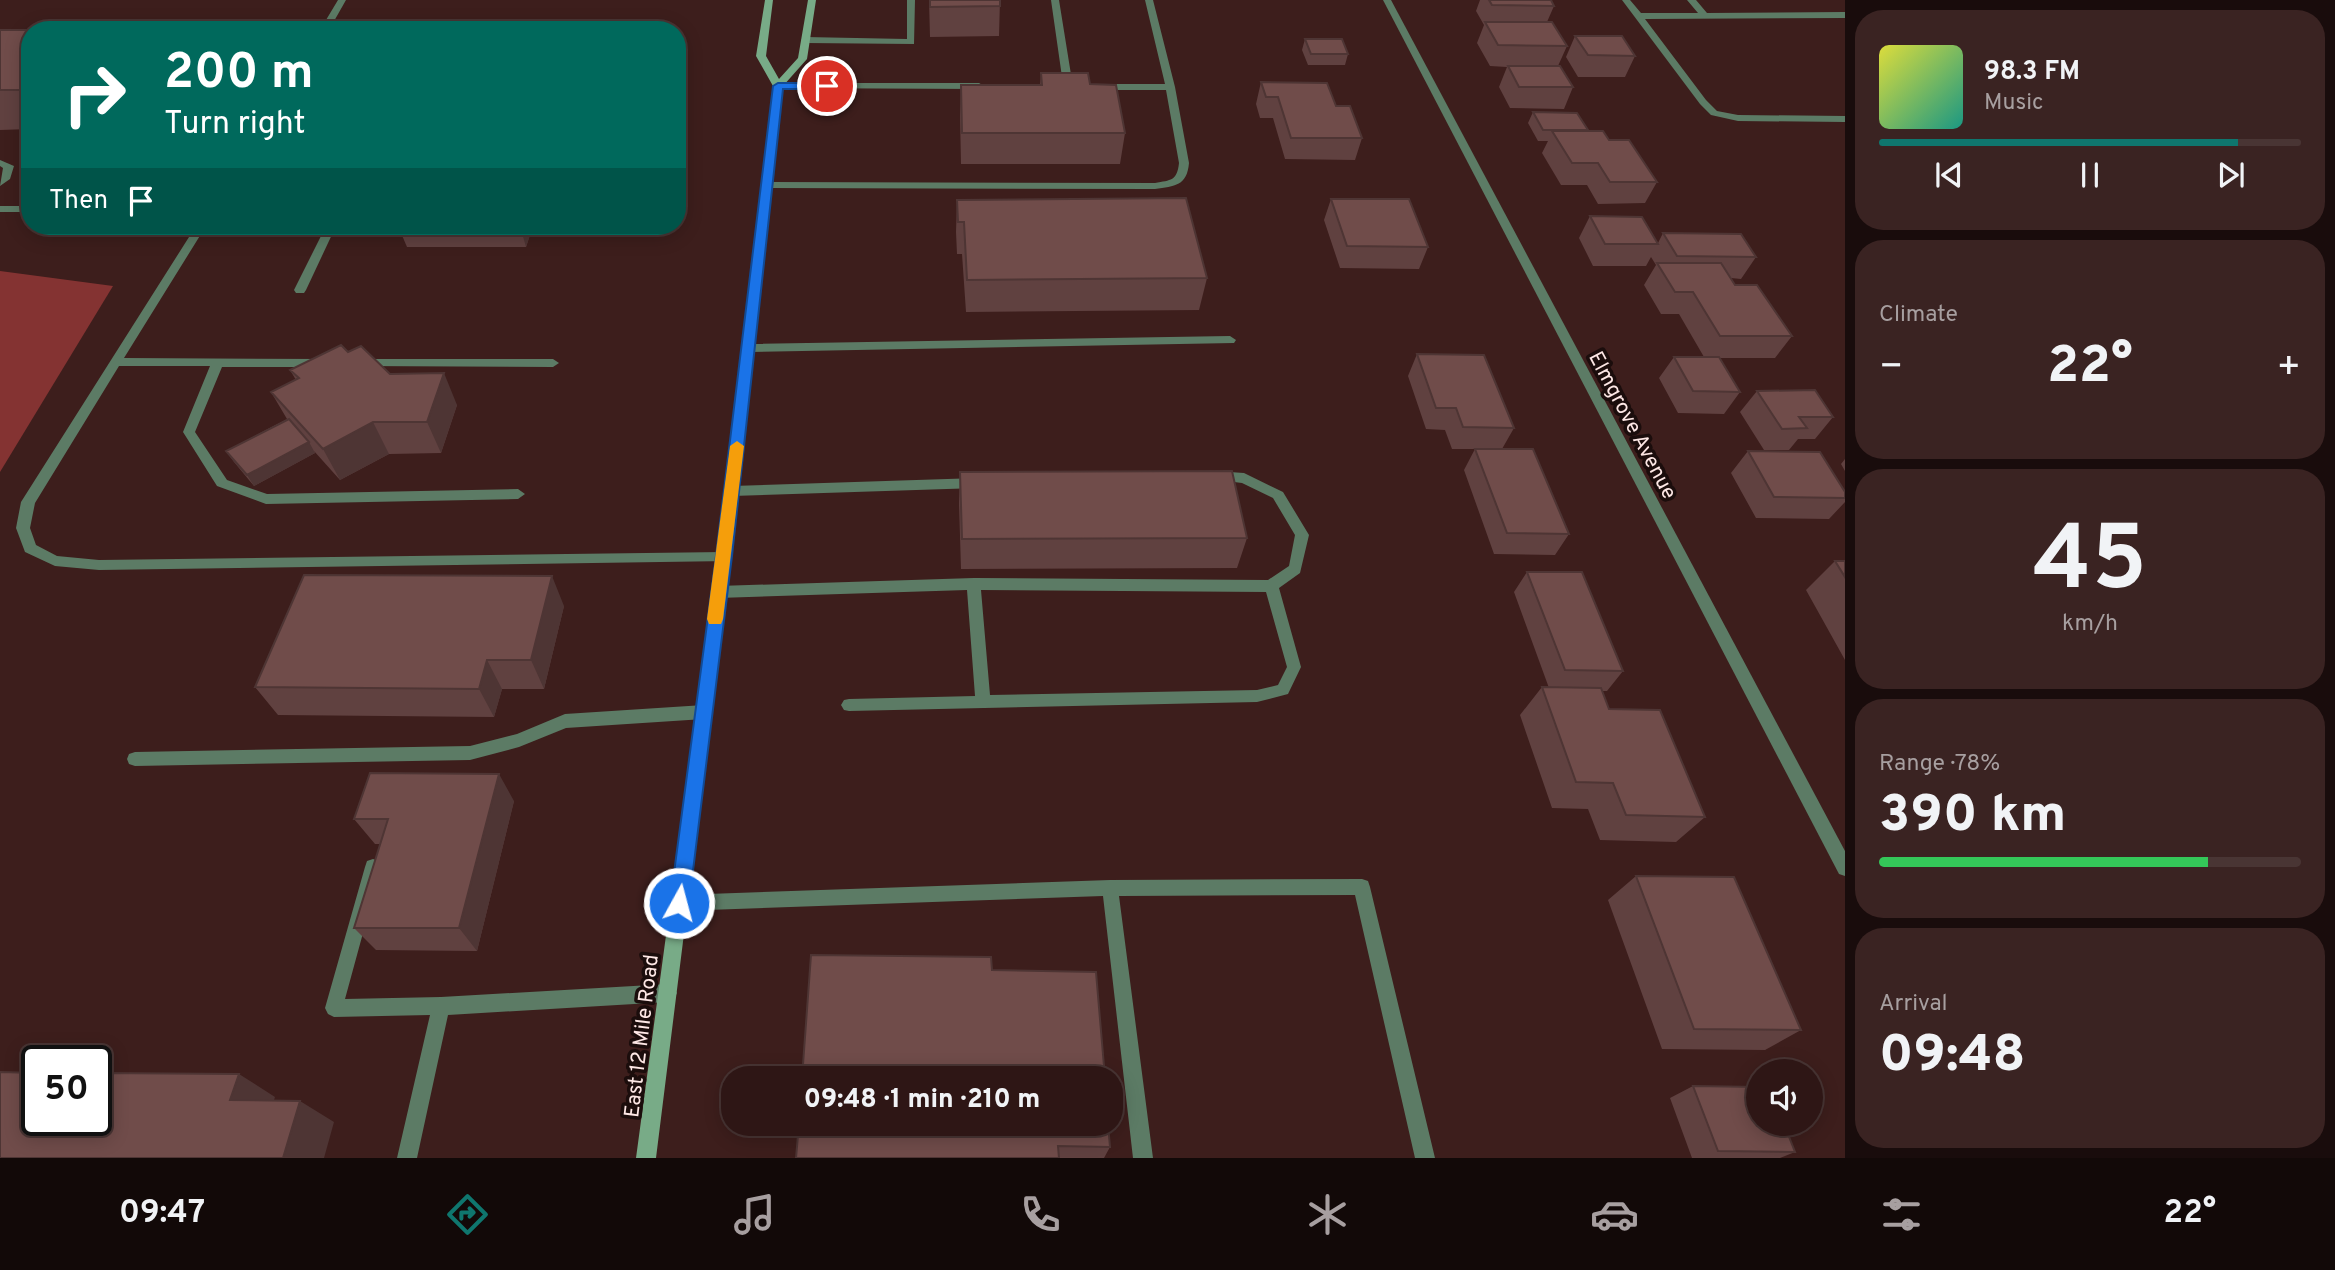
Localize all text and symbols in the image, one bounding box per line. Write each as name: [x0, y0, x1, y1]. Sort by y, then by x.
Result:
text: 200 m: [164, 44, 314, 106]
icon: right: [49, 49, 140, 140]
pin: [797, 56, 857, 116]
text: 98.3 FM: [1984, 56, 2080, 89]
icon: arrive: [808, 67, 846, 105]
text: Music: [1984, 89, 2044, 118]
text: Turn right: [164, 105, 306, 145]
icon: previous: [1930, 156, 1968, 194]
icon: pause: [2071, 156, 2109, 194]
icon: next: [2212, 156, 2250, 194]
icon: arrive: [122, 182, 160, 220]
text: Then: [49, 185, 108, 218]
text: Climate: [1879, 301, 1958, 330]
text: 22°: [2047, 335, 2133, 401]
text: −: [1879, 344, 1904, 393]
text: +: [2276, 344, 2301, 393]
street label: Elmgrove Avenue: [1581, 347, 1682, 504]
text: 45: [2033, 507, 2147, 622]
text: km/h: [2062, 610, 2118, 639]
text: Range · 78%: [1879, 750, 2000, 779]
text: 390 km: [1879, 784, 2066, 850]
position arrow: [642, 866, 716, 940]
street label: East 12 Mile Road: [619, 953, 666, 1119]
text: Arrival: [1879, 990, 1948, 1019]
text: 09:48: [1879, 1024, 2025, 1090]
speed limit sign: 50: [21, 1045, 112, 1136]
map controls: [1746, 1059, 1823, 1136]
button: sound: [1746, 1059, 1823, 1136]
text: 09:48 · 1 min · 210 m: [804, 1084, 1040, 1117]
icon: directions: [443, 1190, 492, 1239]
icon: music: [730, 1190, 779, 1239]
icon: phone: [1016, 1190, 1065, 1239]
icon: climate: [1303, 1190, 1352, 1239]
icon: car: [1590, 1190, 1639, 1239]
icon: filters: [1877, 1190, 1926, 1239]
text: 09:47: [119, 1194, 205, 1234]
text: 22°: [2164, 1194, 2216, 1234]

